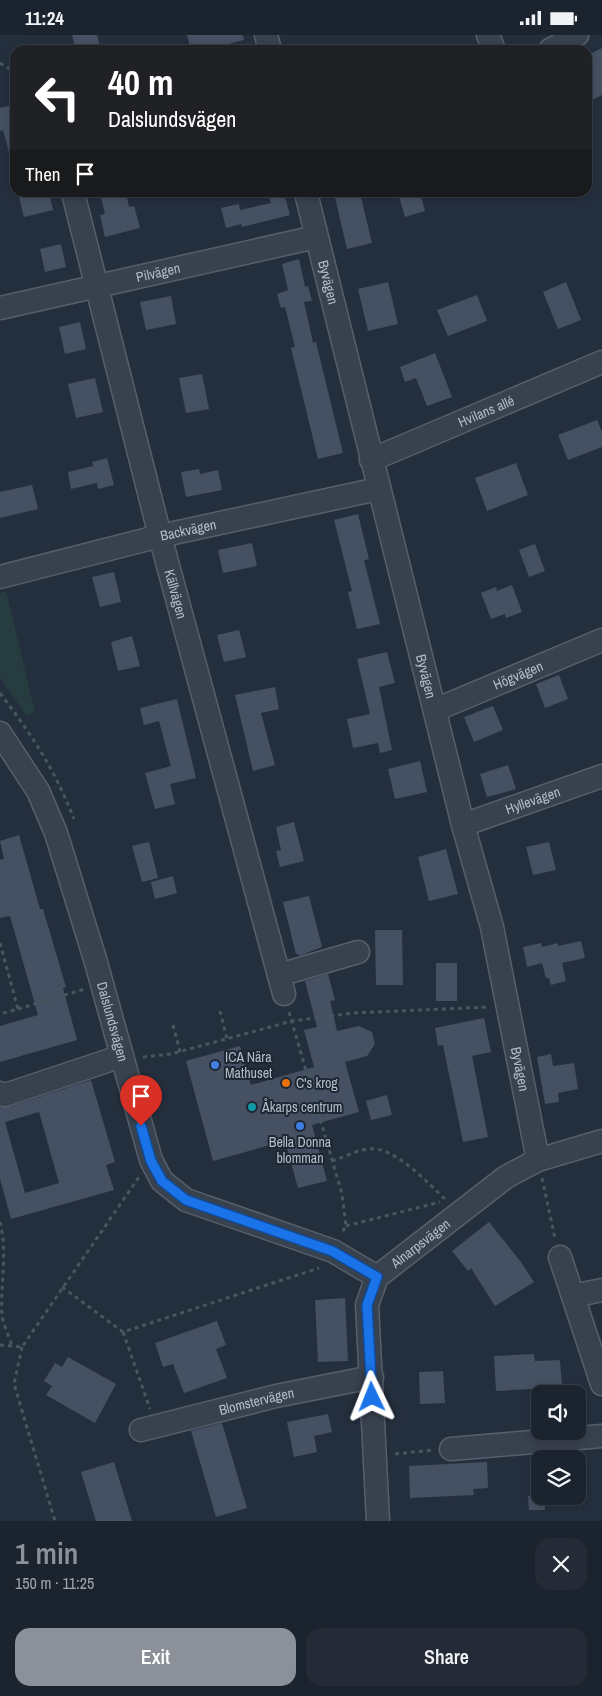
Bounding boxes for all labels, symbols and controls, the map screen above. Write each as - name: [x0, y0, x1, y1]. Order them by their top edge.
- text: 11:24: [25, 5, 64, 31]
- text: 40 m: [108, 59, 173, 106]
- icon: left: [25, 65, 90, 130]
- text: Dalslundsvägen: [108, 104, 236, 134]
- icon: arrive: [71, 160, 99, 188]
- text: Then: [25, 161, 61, 187]
- street label: Byvägen: [314, 258, 342, 306]
- street label: Pilvägen: [134, 259, 182, 286]
- street label: Hvilans allé: [455, 391, 517, 431]
- street label: Backvägen: [158, 515, 218, 545]
- street label: Källvägen: [160, 567, 191, 621]
- street label: Byvägen: [412, 652, 440, 700]
- street label: Högvägen: [490, 657, 546, 694]
- street label: Hyllevägen: [503, 782, 563, 818]
- street label: Dalslundsvägen: [93, 980, 132, 1063]
- street label: Byvägen: [507, 1045, 533, 1093]
- place label: ICA Nära Mathuset: [225, 1048, 272, 1082]
- marker: ICA Nära Mathuset: [209, 1059, 221, 1071]
- place label: C's krog: [296, 1074, 338, 1092]
- pin: [120, 1075, 162, 1126]
- marker: C's krog: [280, 1077, 292, 1089]
- icon: arrive: [127, 1082, 155, 1110]
- place label: Åkarps centrum: [261, 1098, 342, 1116]
- marker: Åkarps centrum: [246, 1101, 258, 1113]
- marker: Bella Donna blomman: [294, 1120, 306, 1132]
- place label: Bella Donna blomman: [269, 1133, 332, 1167]
- street label: Alnarpsvägen: [386, 1215, 454, 1273]
- position arrow: [345, 1370, 397, 1422]
- street label: Blomstervägen: [217, 1384, 296, 1419]
- map controls: [531, 1385, 586, 1505]
- button: sound: [531, 1385, 586, 1440]
- button: layers: [531, 1450, 586, 1505]
- text: 1 min: [15, 1533, 78, 1573]
- button: close: [535, 1538, 587, 1590]
- text: 150 m · 11:25: [15, 1572, 94, 1594]
- button: Exit: [15, 1628, 296, 1686]
- button: Share: [306, 1628, 587, 1686]

